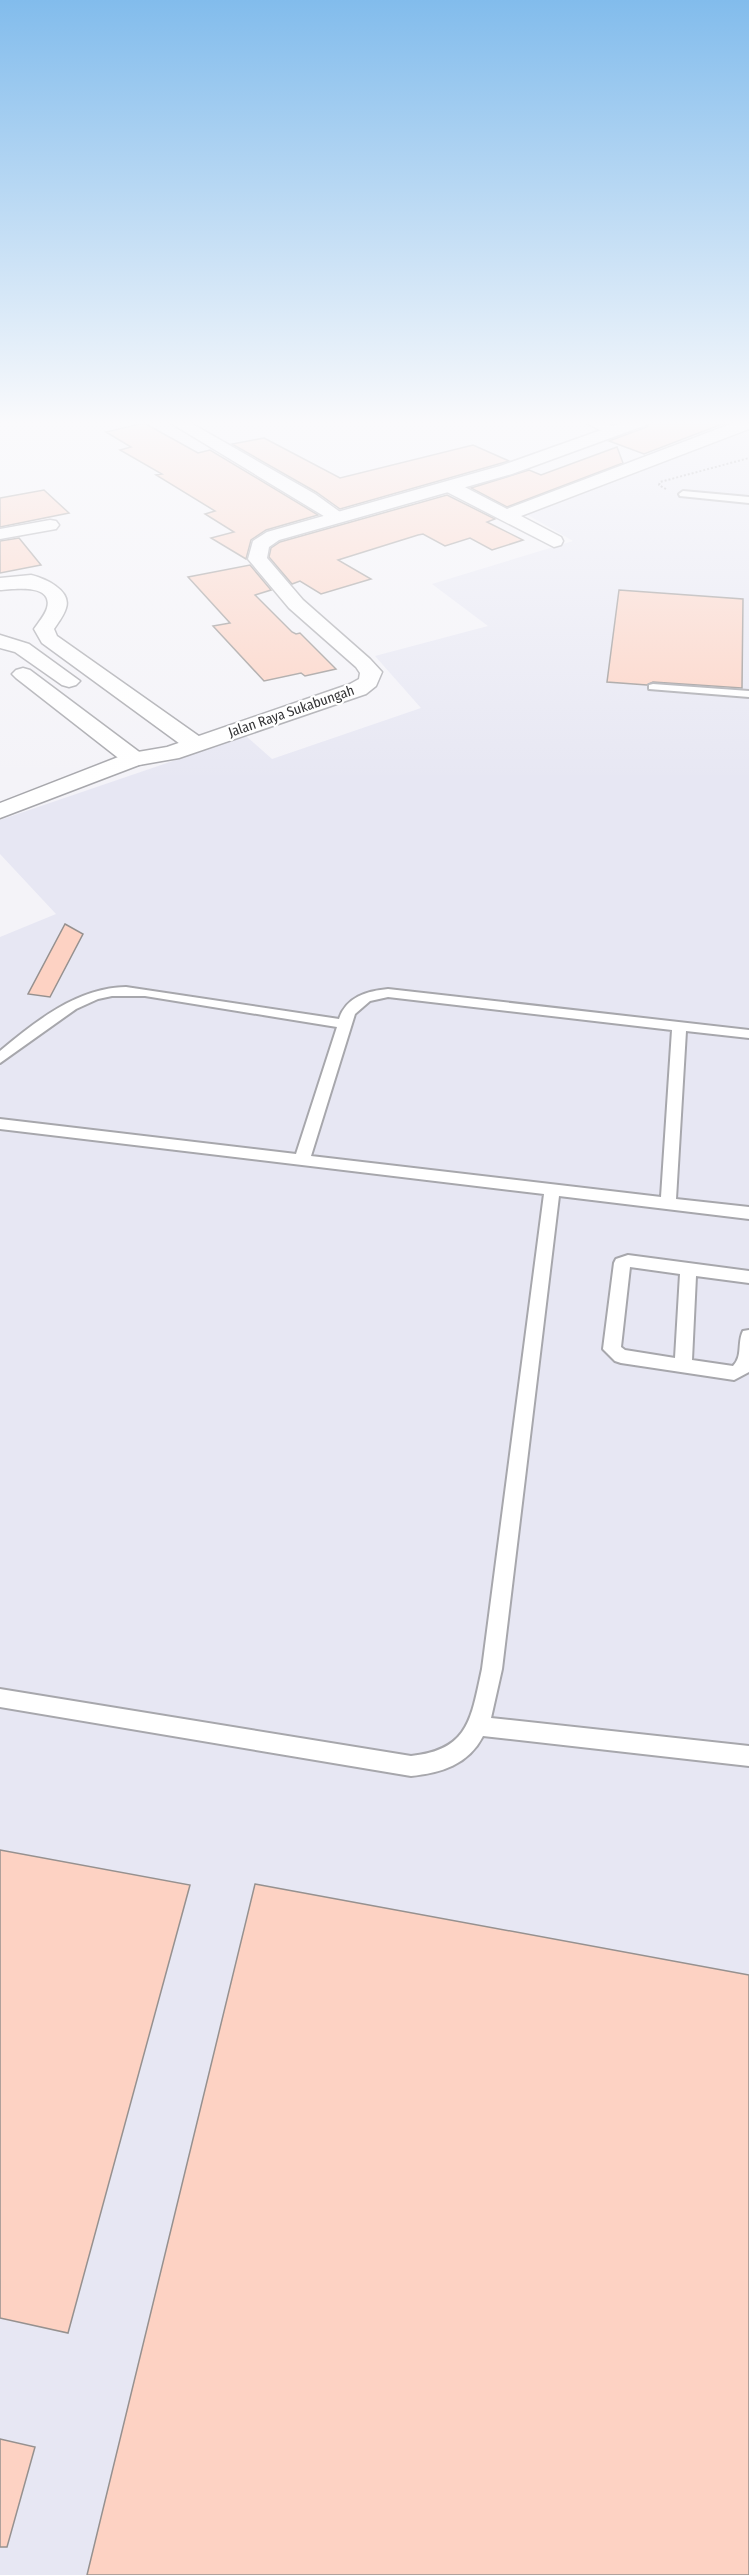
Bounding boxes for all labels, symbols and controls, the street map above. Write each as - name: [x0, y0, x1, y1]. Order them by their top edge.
- street label: Jalan Raya Sukabungah: [226, 682, 356, 741]

